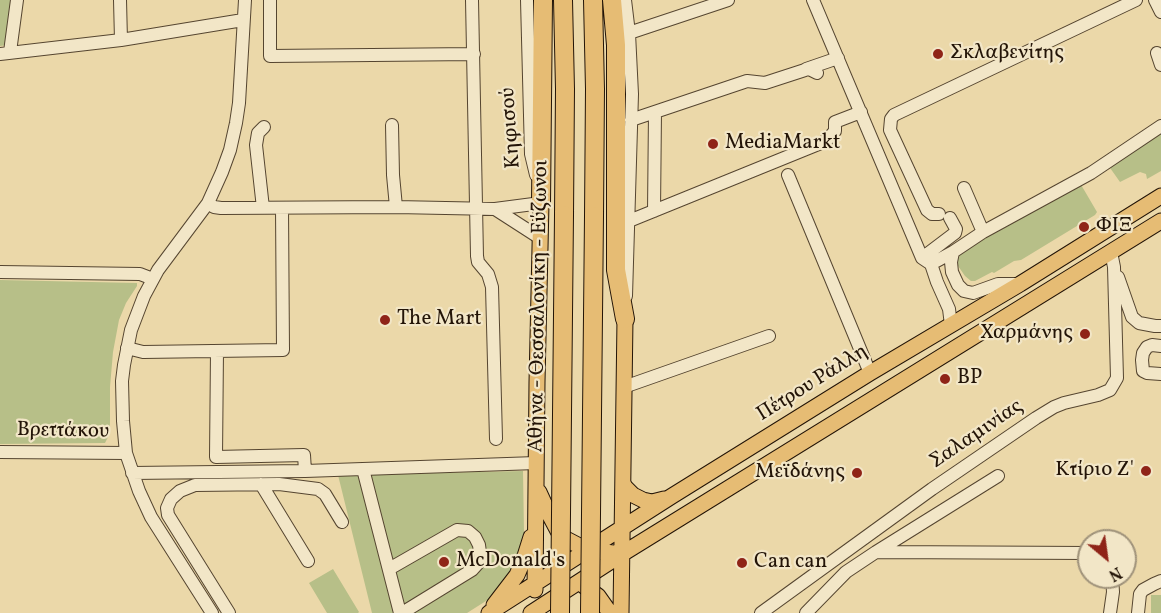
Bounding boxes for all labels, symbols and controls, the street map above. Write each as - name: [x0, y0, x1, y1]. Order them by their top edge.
- place label: Σκλαβενίτης: [950, 41, 1064, 67]
- marker: Σκλαβενίτης: [931, 47, 945, 61]
- street label: Κηφισού: [497, 86, 527, 170]
- place label: MediaMarkt: [725, 131, 840, 157]
- marker: MediaMarkt: [706, 137, 720, 151]
- street label: Αθήνα - Θεσσαλονίκη - Εύζωνοι: [525, 159, 555, 453]
- place label: ΦΙΞ: [1096, 214, 1132, 240]
- marker: ΦΙΞ: [1077, 220, 1091, 234]
- place label: The Mart: [397, 307, 482, 333]
- marker: The Mart: [378, 313, 392, 327]
- place label: Χαρμάνης: [980, 321, 1073, 347]
- marker: Χαρμάνης: [1078, 327, 1092, 341]
- street label: Πέτρου Ράλλη: [753, 340, 873, 428]
- place label: BP: [957, 366, 982, 392]
- marker: BP: [938, 372, 952, 386]
- street label: Σαλαμινίας: [926, 395, 1028, 475]
- street label: Βρεττάκου: [17, 419, 109, 445]
- place label: Κτίριο Ζ': [1055, 458, 1134, 484]
- place label: Μεϊδάνης: [755, 460, 845, 486]
- marker: Κτίριο Ζ': [1139, 464, 1153, 478]
- marker: Μεϊδάνης: [850, 466, 864, 480]
- north arrow: [1077, 529, 1137, 589]
- place label: McDonald's: [456, 549, 565, 575]
- place label: Can can: [754, 550, 827, 576]
- marker: McDonald's: [437, 555, 451, 569]
- marker: Can can: [735, 556, 749, 570]
- text: N: [1104, 561, 1125, 585]

